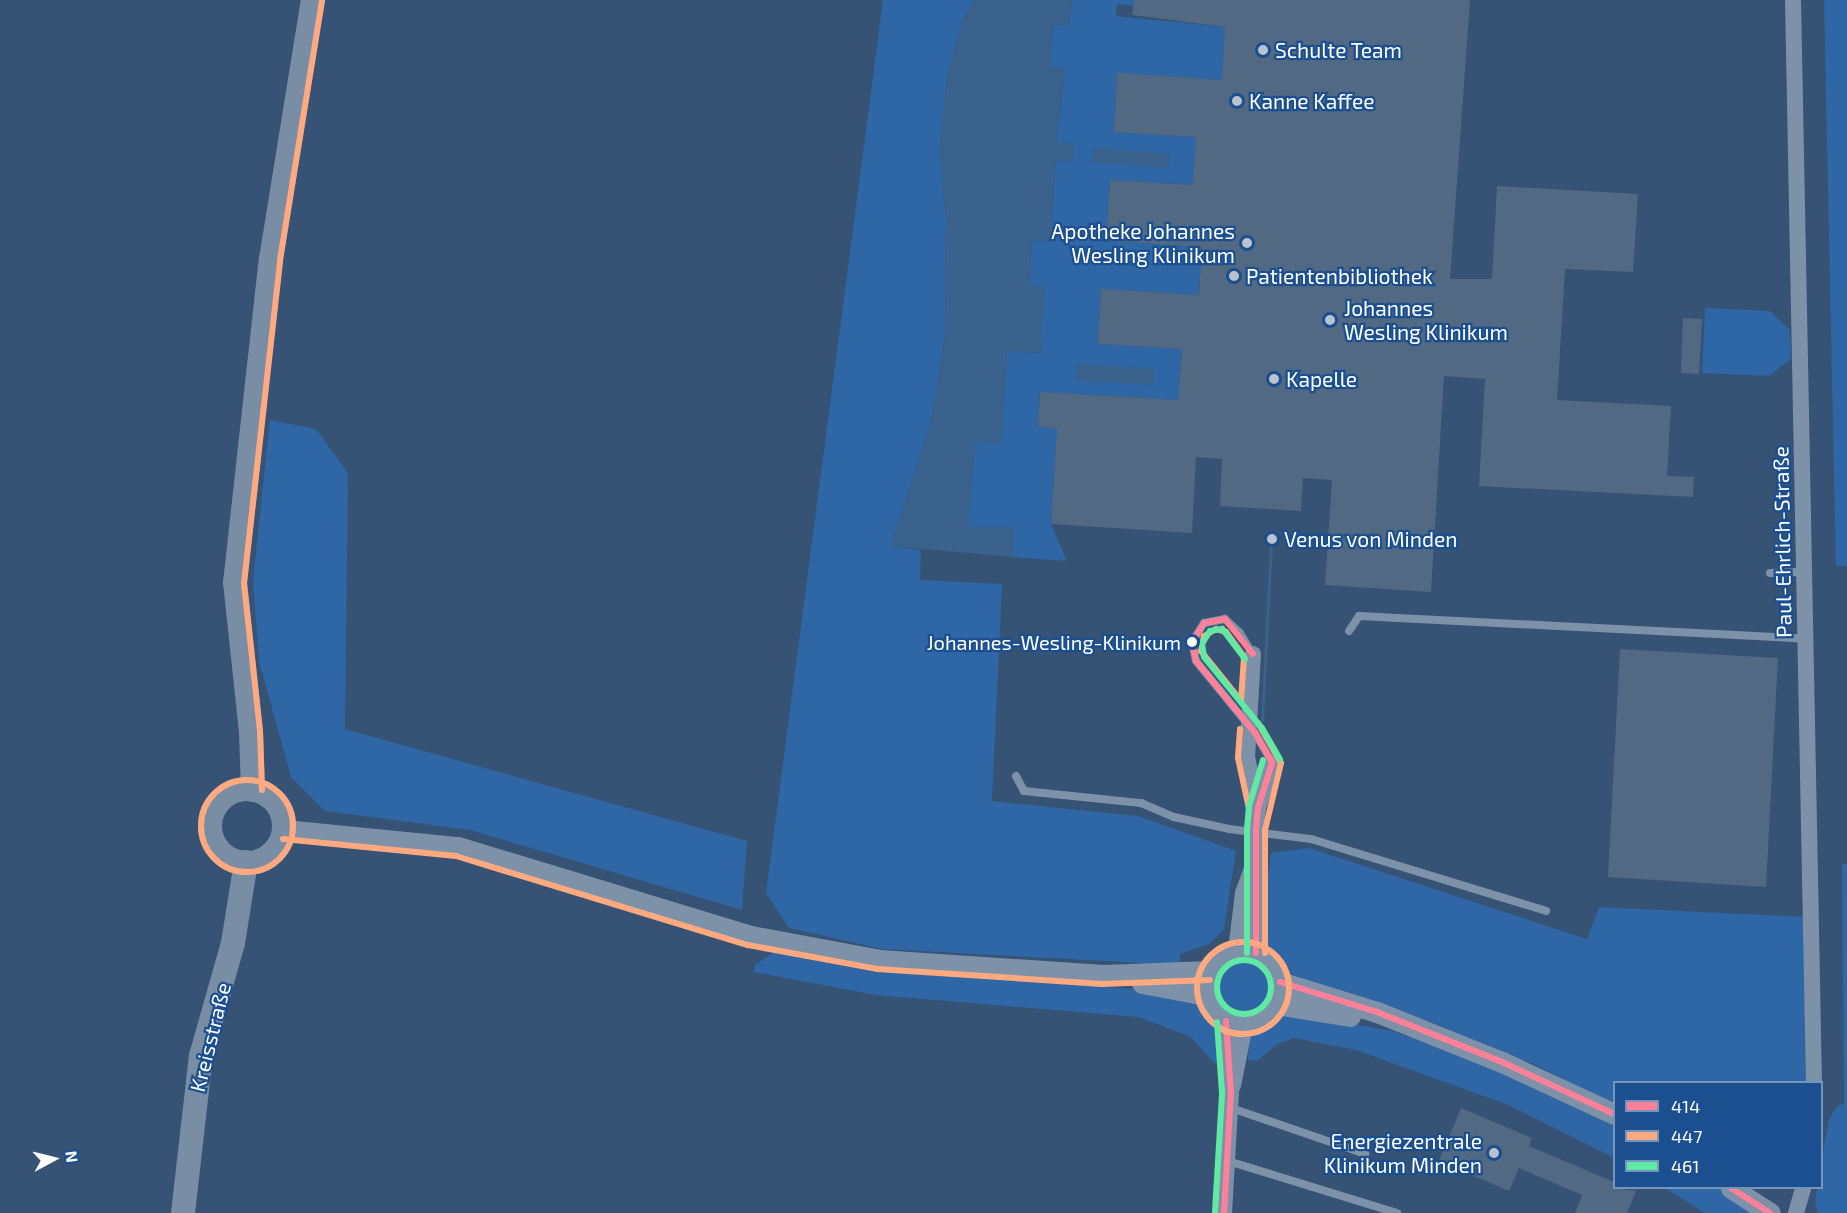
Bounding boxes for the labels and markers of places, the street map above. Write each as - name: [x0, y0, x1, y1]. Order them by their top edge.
- place label: Schulte Team: [1275, 37, 1402, 63]
- marker: Schulte Team: [1256, 43, 1270, 57]
- place label: Kanne Kaffee: [1249, 88, 1375, 114]
- marker: Kanne Kaffee: [1230, 94, 1244, 108]
- place label: Apotheke Johannes Wesling Klinikum: [1051, 218, 1235, 268]
- marker: Apotheke Johannes Wesling Klinikum: [1240, 236, 1254, 250]
- place label: Patientenbibliothek: [1246, 263, 1433, 289]
- marker: Patientenbibliothek: [1227, 269, 1241, 283]
- place label: Johannes Wesling Klinikum: [1344, 295, 1508, 345]
- marker: Johannes Wesling Klinikum: [1321, 311, 1339, 329]
- place label: Kapelle: [1286, 366, 1357, 392]
- marker: Kapelle: [1267, 372, 1281, 386]
- place label: Venus von Minden: [1284, 526, 1458, 552]
- marker: Venus von Minden: [1265, 532, 1279, 546]
- place label: Johannes-Wesling-Klinikum: [927, 630, 1181, 654]
- marker: Johannes-Wesling-Klinikum: [1186, 636, 1198, 648]
- place label: Energiezentrale Klinikum Minden: [1324, 1128, 1482, 1178]
- marker: Energiezentrale Klinikum Minden: [1487, 1146, 1501, 1160]

